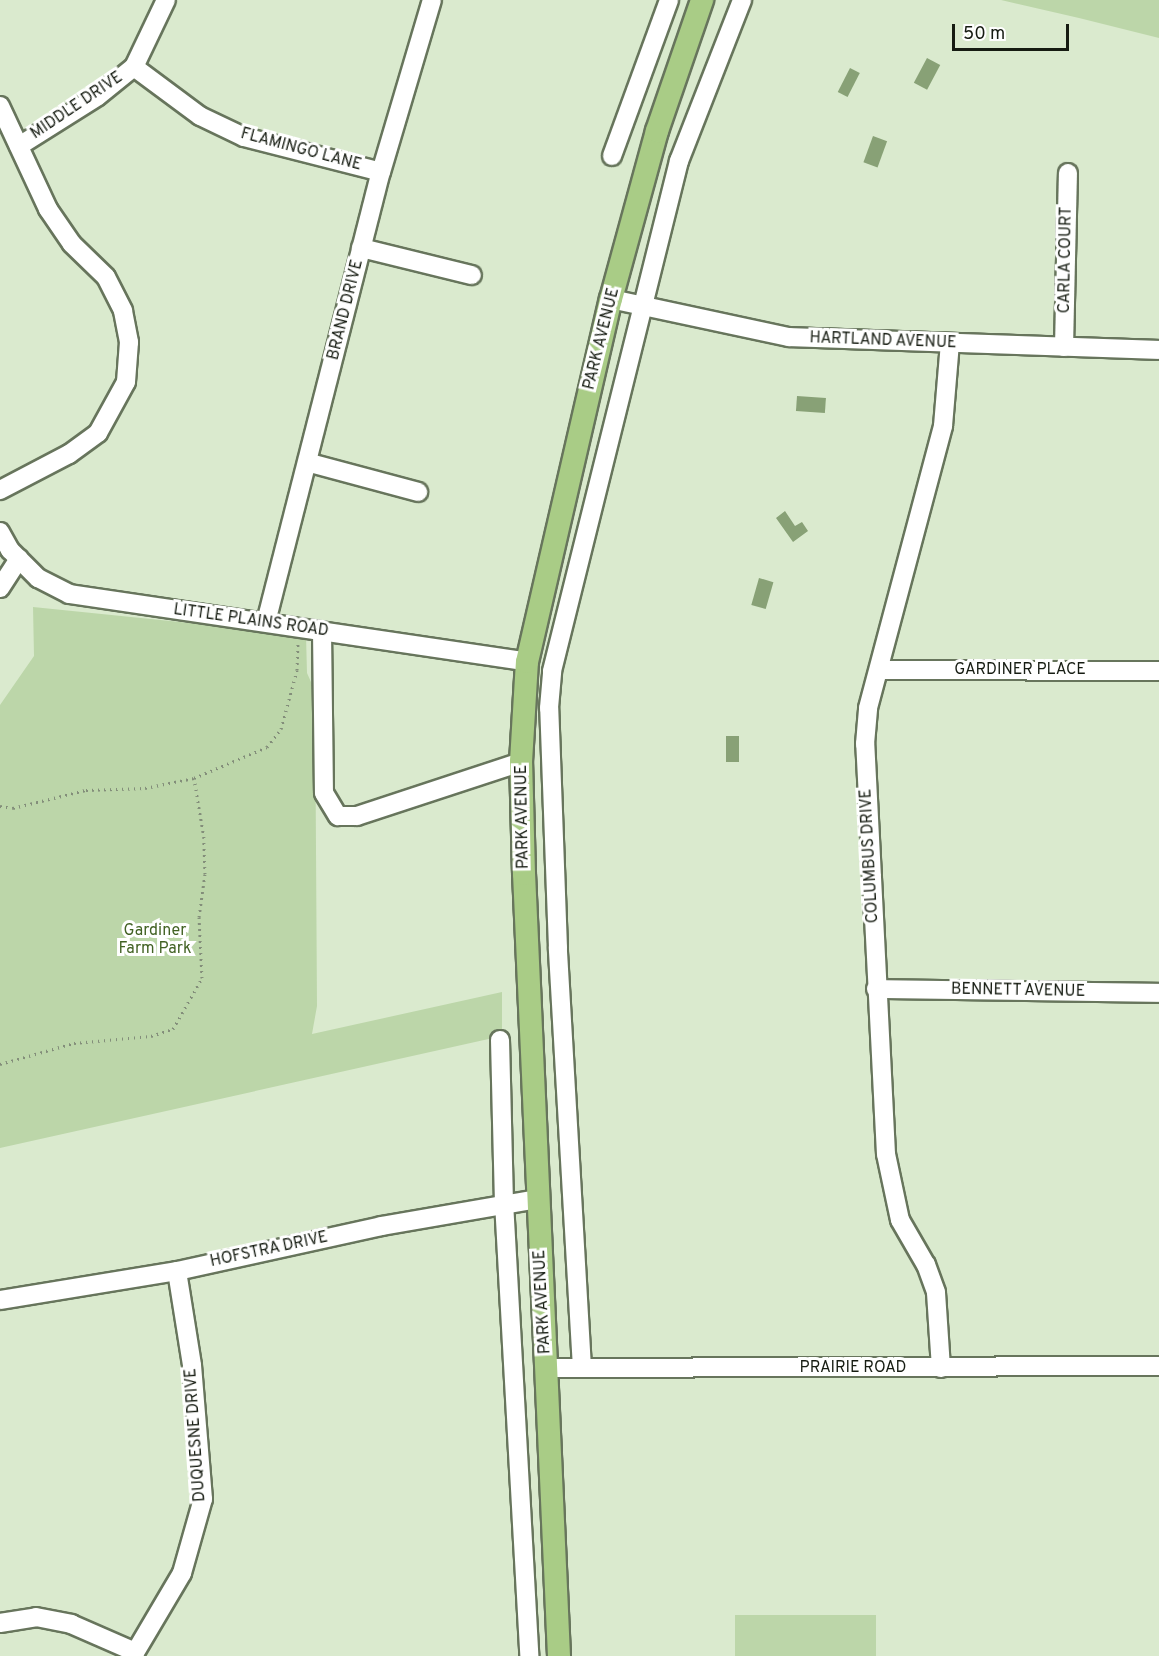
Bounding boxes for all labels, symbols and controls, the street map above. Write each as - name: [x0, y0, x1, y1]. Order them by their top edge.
- scale bar: [955, 12, 1072, 50]
- text: 50 m: [963, 23, 1005, 46]
- street label: MIDDLE DRIVE: [27, 68, 127, 144]
- street label: FLAMINGO LANE: [238, 125, 364, 175]
- street label: CARLA COURT: [1055, 206, 1077, 314]
- street label: BRAND DRIVE: [324, 258, 368, 362]
- street label: PARK AVENUE: [580, 286, 624, 392]
- street label: HARTLAND AVENUE: [809, 329, 957, 353]
- street label: LITTLE PLAINS ROAD: [172, 601, 330, 641]
- street label: GARDINER PLACE: [954, 660, 1086, 680]
- street label: PARK AVENUE: [512, 764, 534, 870]
- street label: COLUMBUS DRIVE: [857, 788, 883, 924]
- park label: Gardiner Farm Park: [119, 921, 191, 959]
- street label: BENNETT AVENUE: [950, 980, 1086, 1002]
- street label: HOFSTRA DRIVE: [208, 1228, 330, 1272]
- street label: PARK AVENUE: [531, 1249, 555, 1355]
- street label: PRAIRIE ROAD: [800, 1358, 906, 1378]
- street label: DUQUESNE DRIVE: [182, 1368, 210, 1502]

